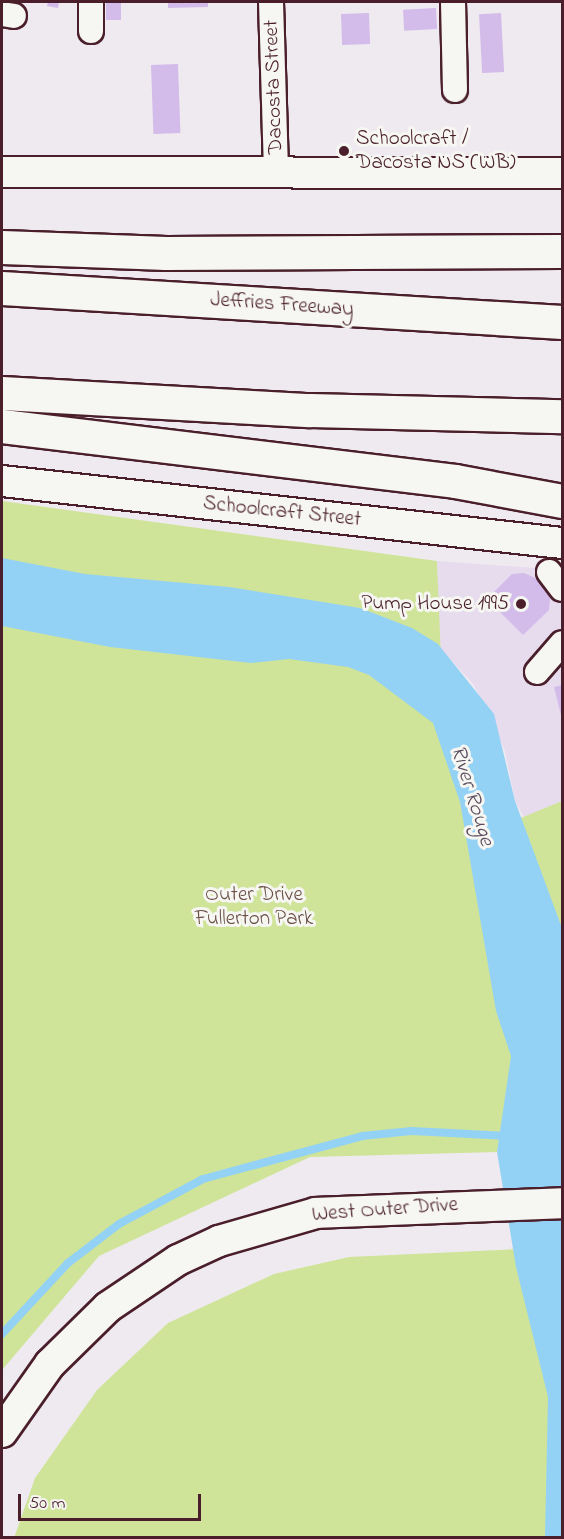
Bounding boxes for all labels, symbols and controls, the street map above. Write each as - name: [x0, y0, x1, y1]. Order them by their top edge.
- street label: Dacosta Street: [259, 19, 289, 155]
- place label: Schoolcraft / Dacosta NS (WB): [356, 126, 516, 176]
- marker: Schoolcraft / Dacosta NS (WB): [337, 144, 351, 158]
- street label: Jeffries Freeway: [209, 287, 355, 323]
- street label: Schoolcraft Street: [202, 491, 362, 533]
- place label: Pump House 1995: [361, 591, 509, 617]
- marker: Pump House 1995: [514, 597, 528, 611]
- water label: River Rouge: [443, 743, 499, 849]
- park label: Outer Drive Fullerton Park: [195, 882, 313, 932]
- street label: West Outer Drive: [311, 1192, 459, 1228]
- scale bar: [21, 1482, 204, 1520]
- text: 50 m: [29, 1491, 66, 1517]

